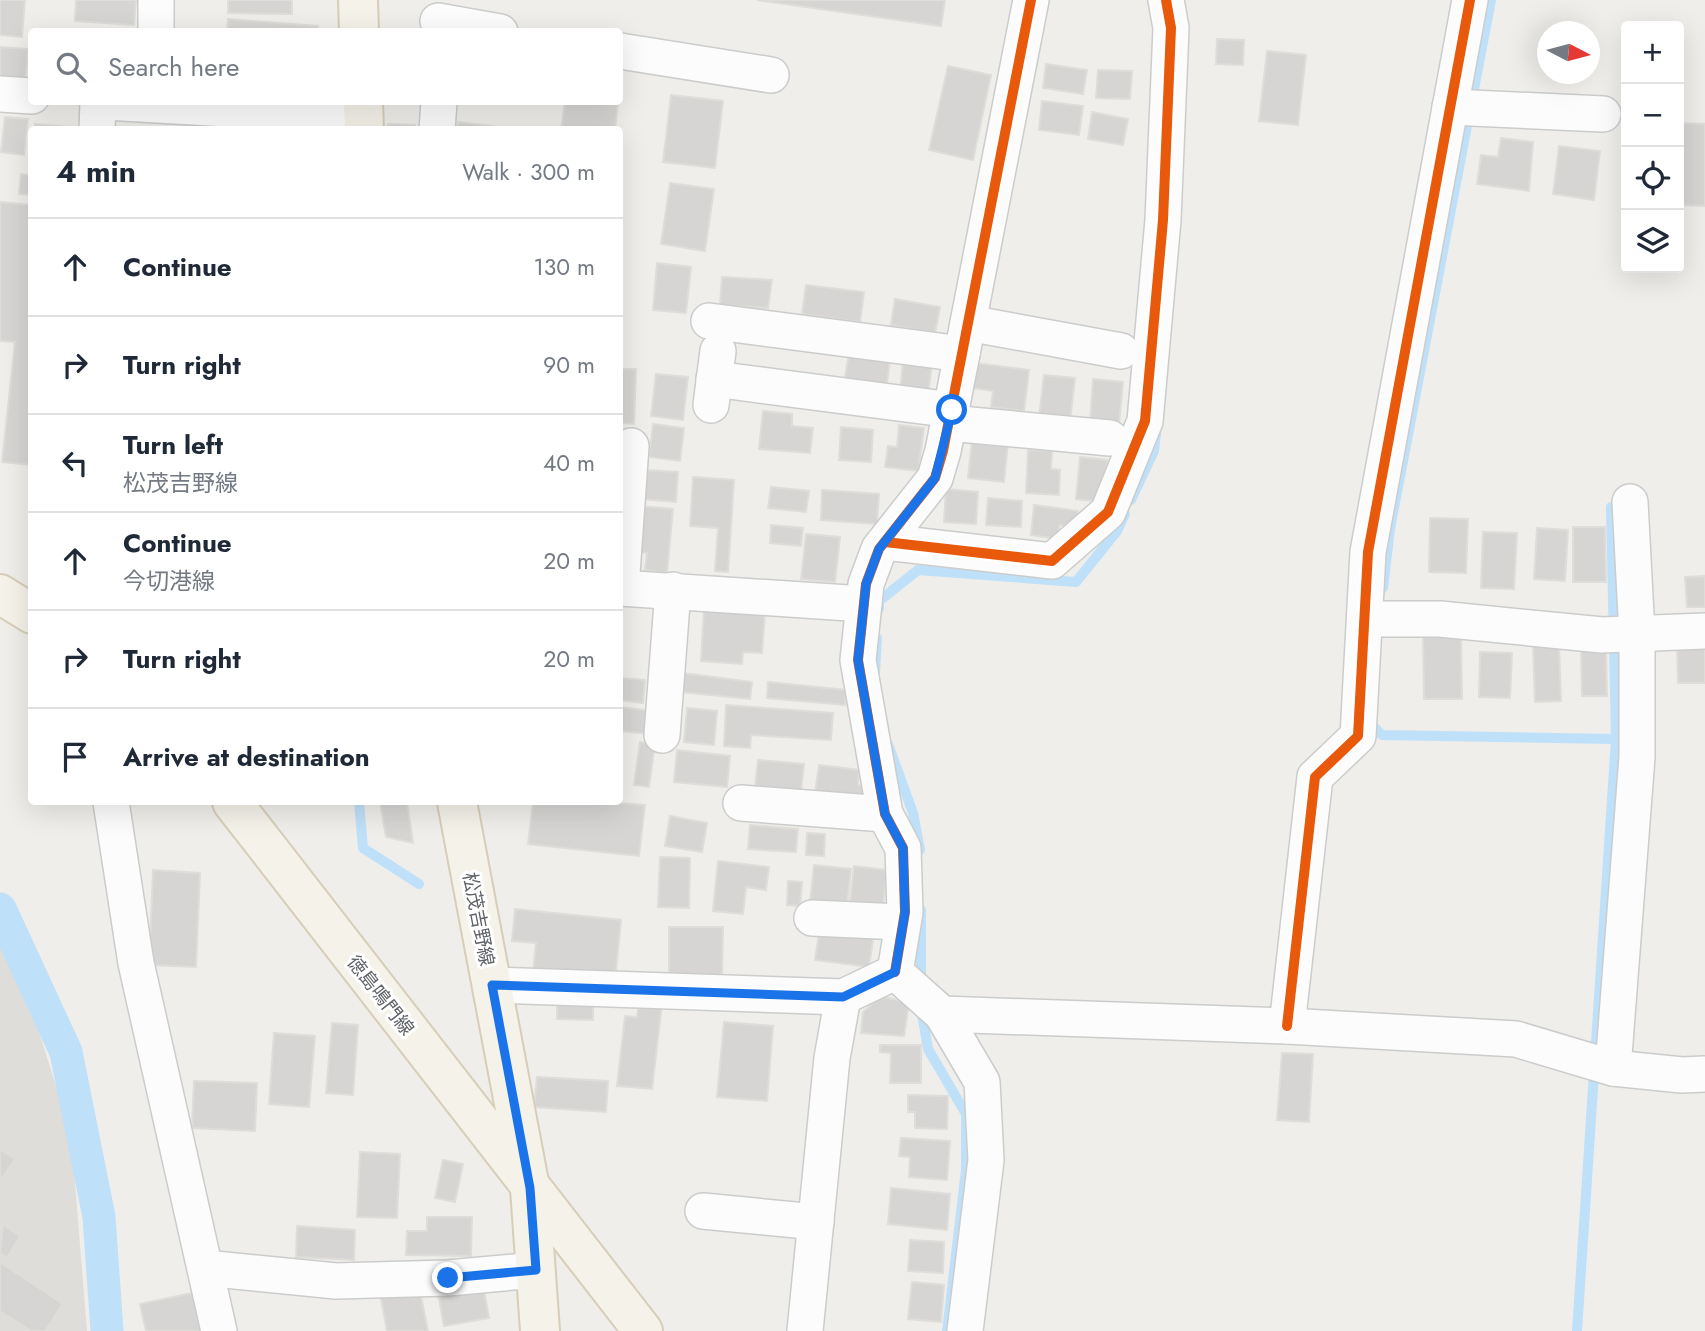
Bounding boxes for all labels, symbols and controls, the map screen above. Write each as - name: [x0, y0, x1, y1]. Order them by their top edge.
- north arrow: [1537, 21, 1600, 84]
- map controls: [1621, 21, 1684, 273]
- button: +: [1621, 21, 1684, 84]
- search box: [28, 28, 623, 105]
- icon: search: [52, 48, 90, 86]
- text: Search here: [108, 48, 240, 86]
- button: −: [1621, 84, 1684, 147]
- button: locate: [1621, 147, 1684, 210]
- text: 4 min: [56, 150, 136, 193]
- text: Walk · 300 m: [462, 155, 595, 189]
- button: layers: [1621, 210, 1684, 273]
- icon: ahead: [56, 248, 94, 286]
- text: Continue: [123, 248, 232, 286]
- text: 130 m: [533, 250, 595, 284]
- icon: right: [56, 346, 94, 384]
- text: Turn right: [123, 346, 241, 384]
- text: 90 m: [543, 348, 595, 382]
- route start: [936, 394, 967, 425]
- text: Turn left: [123, 426, 223, 464]
- icon: left: [56, 444, 94, 482]
- text: 40 m: [543, 446, 595, 480]
- text: 松茂吉野線: [123, 466, 238, 500]
- text: Continue: [123, 524, 232, 562]
- icon: ahead: [56, 542, 94, 580]
- text: 20 m: [543, 544, 595, 578]
- text: 今切港線: [123, 564, 215, 598]
- icon: right: [56, 640, 94, 678]
- text: Turn right: [123, 640, 241, 678]
- text: 20 m: [543, 642, 595, 676]
- icon: arrive: [56, 738, 94, 776]
- text: Arrive at destination: [123, 738, 370, 776]
- street label: 松茂吉野線: [456, 870, 501, 968]
- street label: 徳島鳴門線: [341, 950, 420, 1041]
- route end: [432, 1262, 463, 1293]

